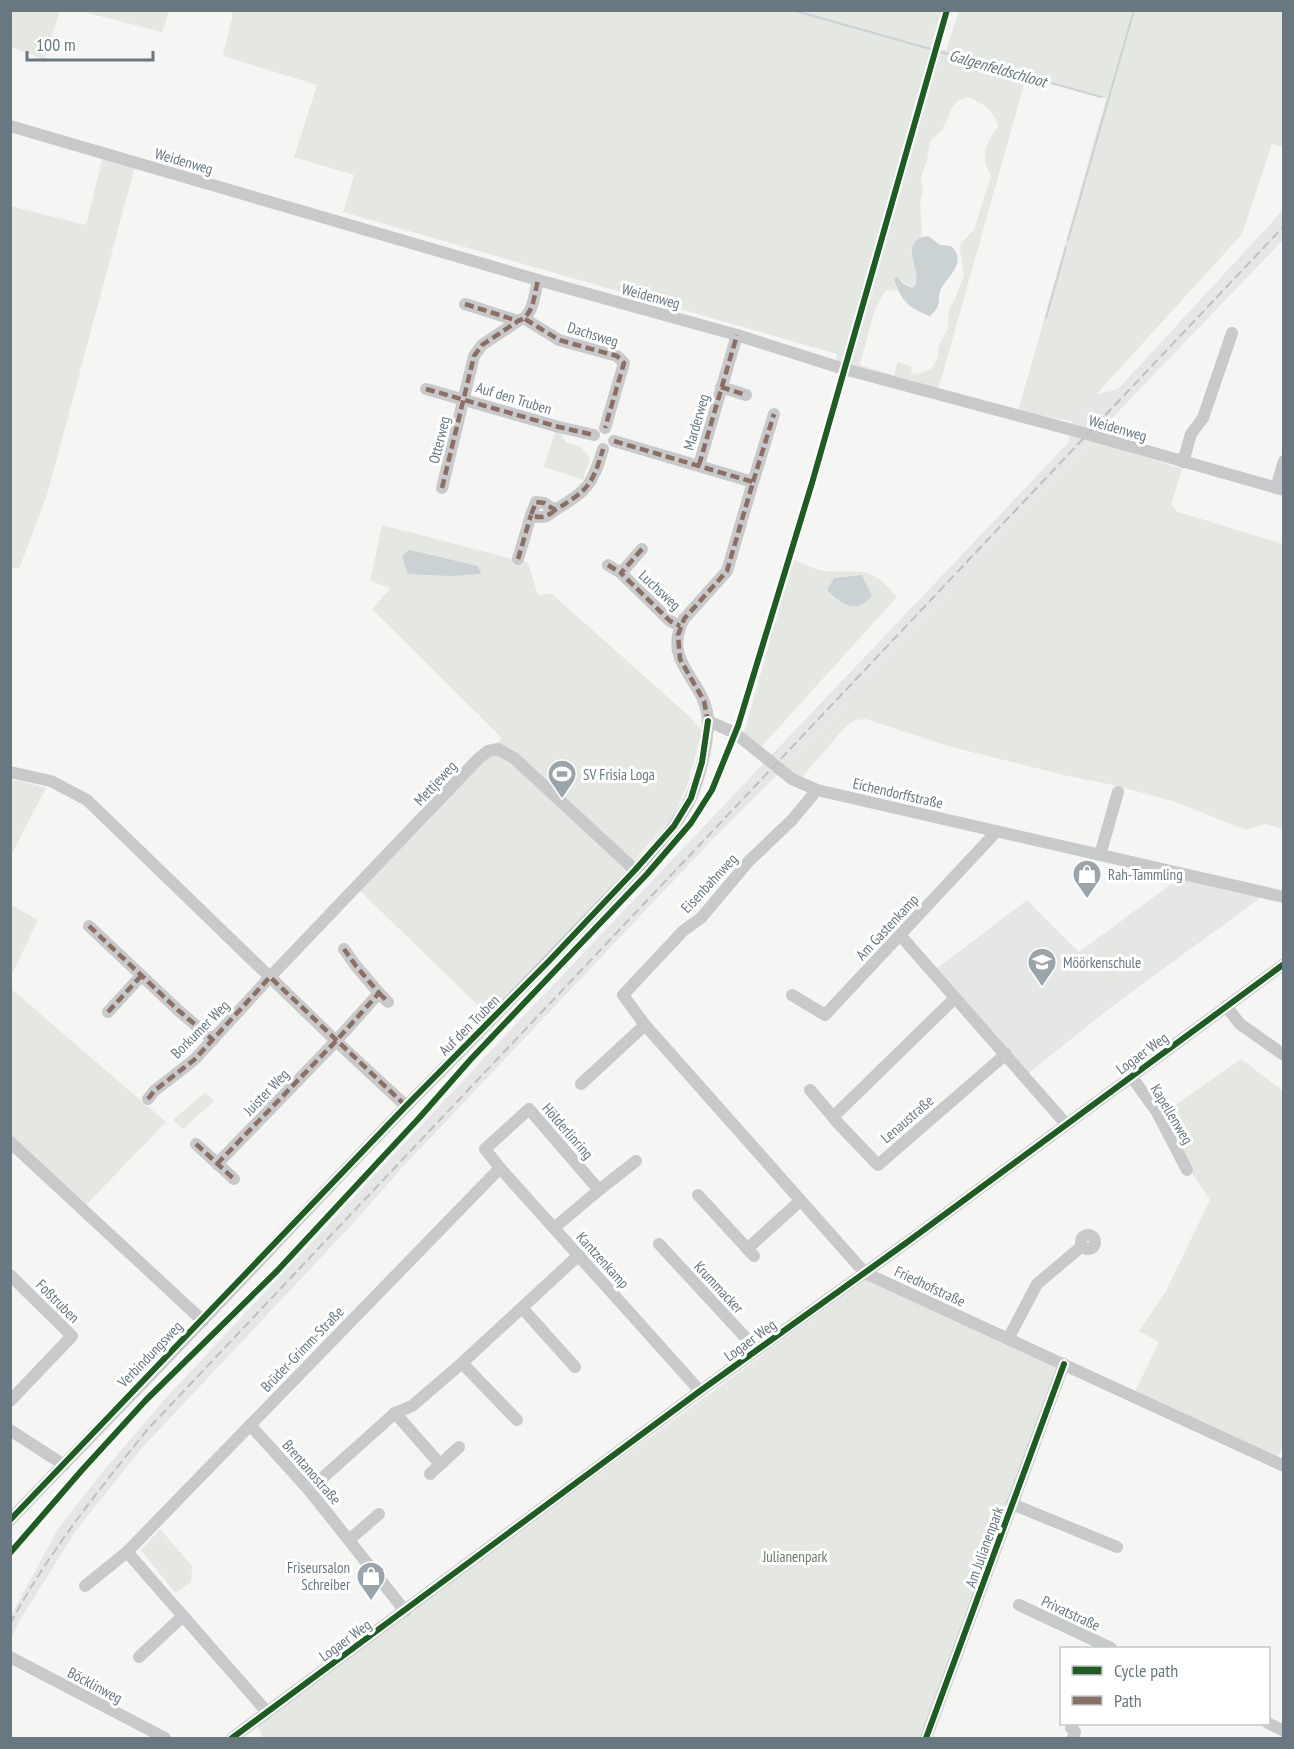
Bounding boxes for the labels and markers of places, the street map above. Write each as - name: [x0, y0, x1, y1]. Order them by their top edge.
- sports icon: SV Frisia Loga: [546, 758, 578, 800]
- place label: SV Frisia Loga: [583, 765, 655, 784]
- shop icon: Rah-Tammling: [1071, 858, 1103, 900]
- place label: Rah-Tammling: [1108, 865, 1183, 884]
- school or university icon: Möörkenschule: [1026, 946, 1058, 988]
- place label: Möörkenschule: [1063, 953, 1141, 972]
- place label: Friseursalon Schreiber: [287, 1558, 351, 1594]
- shop icon: Friseursalon Schreiber: [355, 1560, 387, 1602]

